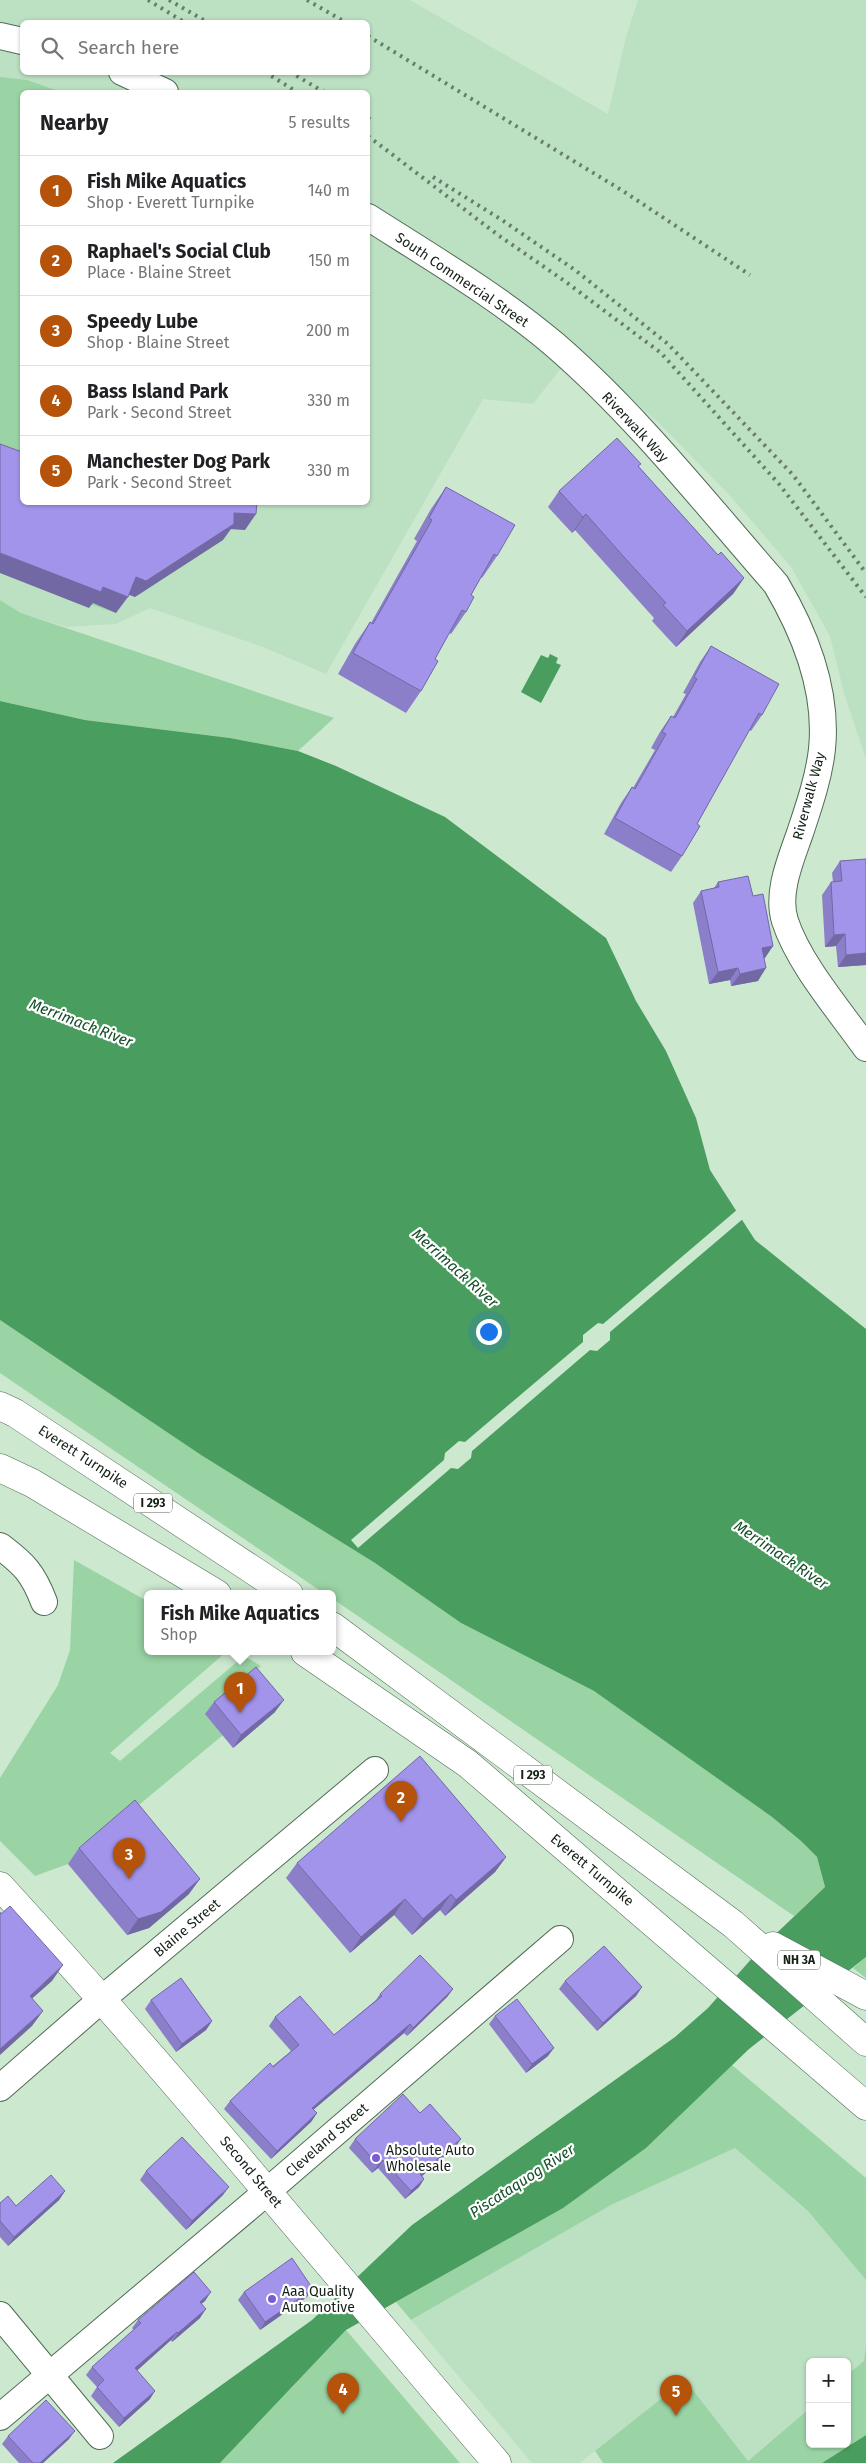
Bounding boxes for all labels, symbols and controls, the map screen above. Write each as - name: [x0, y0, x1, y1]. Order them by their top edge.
- search box: [20, 20, 370, 75]
- icon: search: [38, 34, 66, 62]
- text: Search here: [78, 36, 179, 59]
- text: Nearby: [40, 110, 108, 136]
- text: 5 results: [289, 113, 350, 132]
- text: Fish Mike Aquatics: [87, 170, 246, 193]
- text: 1: [52, 181, 60, 200]
- text: 140 m: [308, 181, 350, 200]
- text: Shop · Everett Turnpike: [87, 193, 255, 212]
- street label: South Commercial Street: [392, 229, 533, 332]
- text: Raphael's Social Club: [87, 240, 271, 263]
- text: 2: [52, 251, 60, 270]
- text: 150 m: [308, 251, 350, 270]
- text: Place · Blaine Street: [87, 263, 231, 282]
- text: Speedy Lube: [87, 310, 198, 333]
- text: 3: [52, 321, 60, 340]
- text: 200 m: [306, 321, 350, 340]
- text: Shop · Blaine Street: [87, 333, 230, 352]
- text: Bass Island Park: [87, 380, 228, 403]
- street label: Riverwalk Way: [598, 388, 672, 466]
- text: 4: [51, 391, 61, 410]
- text: 330 m: [307, 391, 350, 410]
- text: Park · Second Street: [87, 403, 232, 422]
- text: Manchester Dog Park: [87, 450, 270, 473]
- text: 5: [52, 461, 60, 480]
- text: 330 m: [307, 461, 350, 480]
- text: Park · Second Street: [87, 473, 232, 492]
- street label: Riverwalk Way: [789, 750, 829, 842]
- water label: Merrimack River: [27, 995, 136, 1051]
- water label: Merrimack River: [408, 1225, 503, 1312]
- your location: [476, 1319, 502, 1345]
- street label: Everett Turnpike: [35, 1422, 131, 1492]
- road number: I 293: [134, 1494, 172, 1512]
- water label: Merrimack River: [731, 1517, 832, 1594]
- popup: [144, 1590, 336, 1655]
- text: Fish Mike Aquatics: [160, 1602, 320, 1625]
- text: Shop: [160, 1625, 197, 1644]
- pin: 1: [224, 1672, 256, 1713]
- road number: I 293: [514, 1766, 552, 1784]
- pin: 2: [385, 1781, 417, 1822]
- street label: Everett Turnpike: [547, 1830, 637, 1910]
- pin: 3: [113, 1838, 145, 1879]
- street label: Blaine Street: [150, 1895, 224, 1961]
- road number: NH 3A: [778, 1950, 820, 1970]
- street label: Cleveland Street: [282, 2099, 372, 2180]
- street label: Second Street: [216, 2133, 286, 2212]
- water label: Piscataquog River: [466, 2140, 579, 2222]
- place label: Absolute Auto Wholesale: [386, 2142, 475, 2175]
- marker: Absolute Auto Wholesale: [370, 2152, 382, 2164]
- place label: Aaa Quality Automotive: [282, 2283, 355, 2316]
- marker: Aaa Quality Automotive: [266, 2293, 278, 2305]
- map controls: [806, 2358, 851, 2448]
- button: +: [806, 2358, 851, 2403]
- pin: 4: [327, 2373, 359, 2414]
- pin: 5: [660, 2375, 692, 2416]
- button: −: [806, 2403, 851, 2448]

